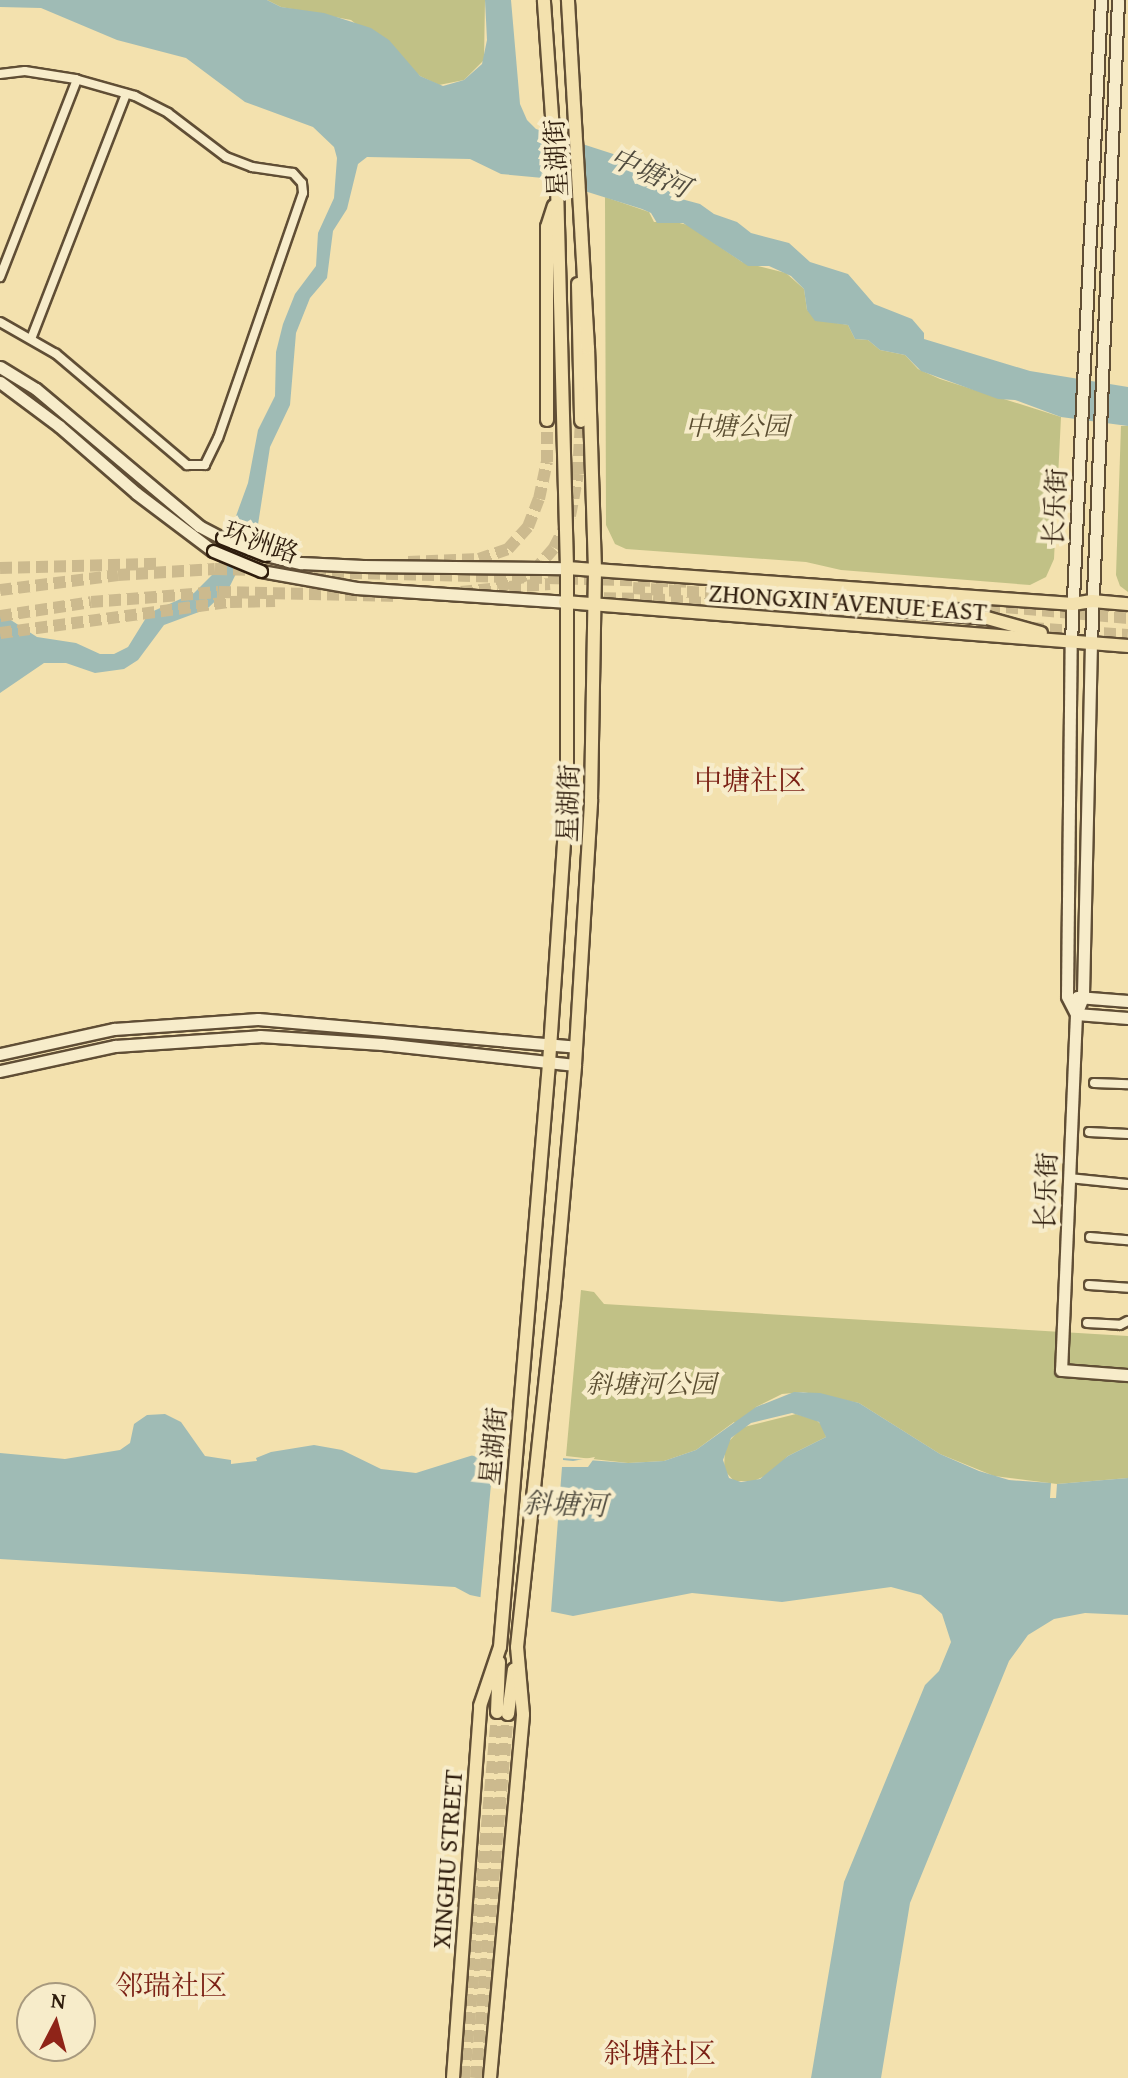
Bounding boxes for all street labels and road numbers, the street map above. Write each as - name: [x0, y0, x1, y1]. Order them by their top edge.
- street label: 星湖街: [538, 118, 574, 198]
- street label: 长乐街: [1037, 467, 1073, 547]
- street label: 环洲路: [219, 515, 303, 569]
- street label: ZHONGXIN AVENUE EAST: [708, 577, 988, 627]
- street label: 星湖街: [551, 763, 585, 843]
- street label: 长乐街: [1029, 1151, 1063, 1231]
- street label: 星湖街: [473, 1406, 513, 1486]
- street label: XINGHU STREET: [425, 1768, 469, 1950]

